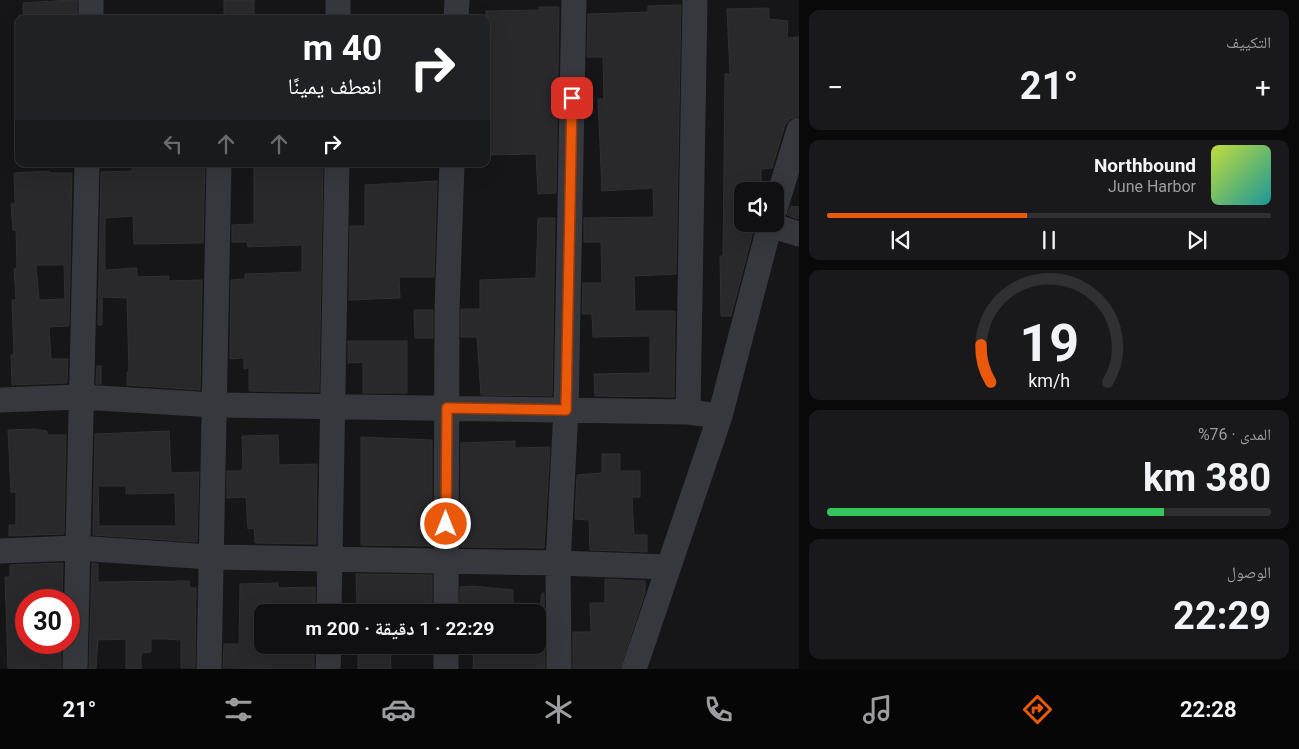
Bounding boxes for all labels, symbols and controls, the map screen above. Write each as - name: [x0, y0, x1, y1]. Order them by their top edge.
- text: 40 m: [303, 28, 382, 69]
- text: التكييف: [1226, 33, 1271, 52]
- icon: right: [400, 35, 465, 100]
- text: 21°: [1020, 64, 1078, 108]
- text: −: [827, 71, 843, 104]
- text: +: [1255, 71, 1271, 104]
- text: انعطف يمينًا: [288, 74, 382, 99]
- pin: [551, 77, 593, 119]
- icon: arrive: [558, 84, 586, 112]
- icon: left: [159, 130, 187, 158]
- icon: ahead: [212, 130, 240, 158]
- icon: ahead: [265, 130, 293, 158]
- icon: right: [318, 130, 346, 158]
- text: Northbound: [1094, 154, 1196, 177]
- text: June Harbor: [1108, 177, 1196, 196]
- map controls: [734, 182, 784, 232]
- button: sound: [734, 182, 784, 232]
- icon: previous: [887, 226, 915, 254]
- icon: pause: [1035, 226, 1063, 254]
- icon: next: [1183, 226, 1211, 254]
- text: 19: [1019, 313, 1079, 374]
- text: km/h: [1028, 370, 1070, 391]
- text: المدى · 76%: [1198, 425, 1271, 444]
- text: 380 km: [1143, 456, 1271, 500]
- position arrow: [419, 497, 471, 549]
- text: الوصول: [1227, 563, 1271, 582]
- speed limit sign: 30: [15, 589, 80, 654]
- text: 22:29: [1173, 594, 1271, 638]
- text: 22:29 · 1 دقيقة · 200 m: [306, 617, 494, 640]
- icon: filters: [221, 692, 256, 727]
- icon: car: [381, 692, 416, 727]
- icon: climate: [541, 692, 576, 727]
- icon: phone: [701, 692, 736, 727]
- icon: music: [860, 692, 895, 727]
- icon: directions: [1020, 692, 1055, 727]
- text: 21°: [63, 697, 96, 722]
- text: 22:28: [1180, 697, 1237, 722]

